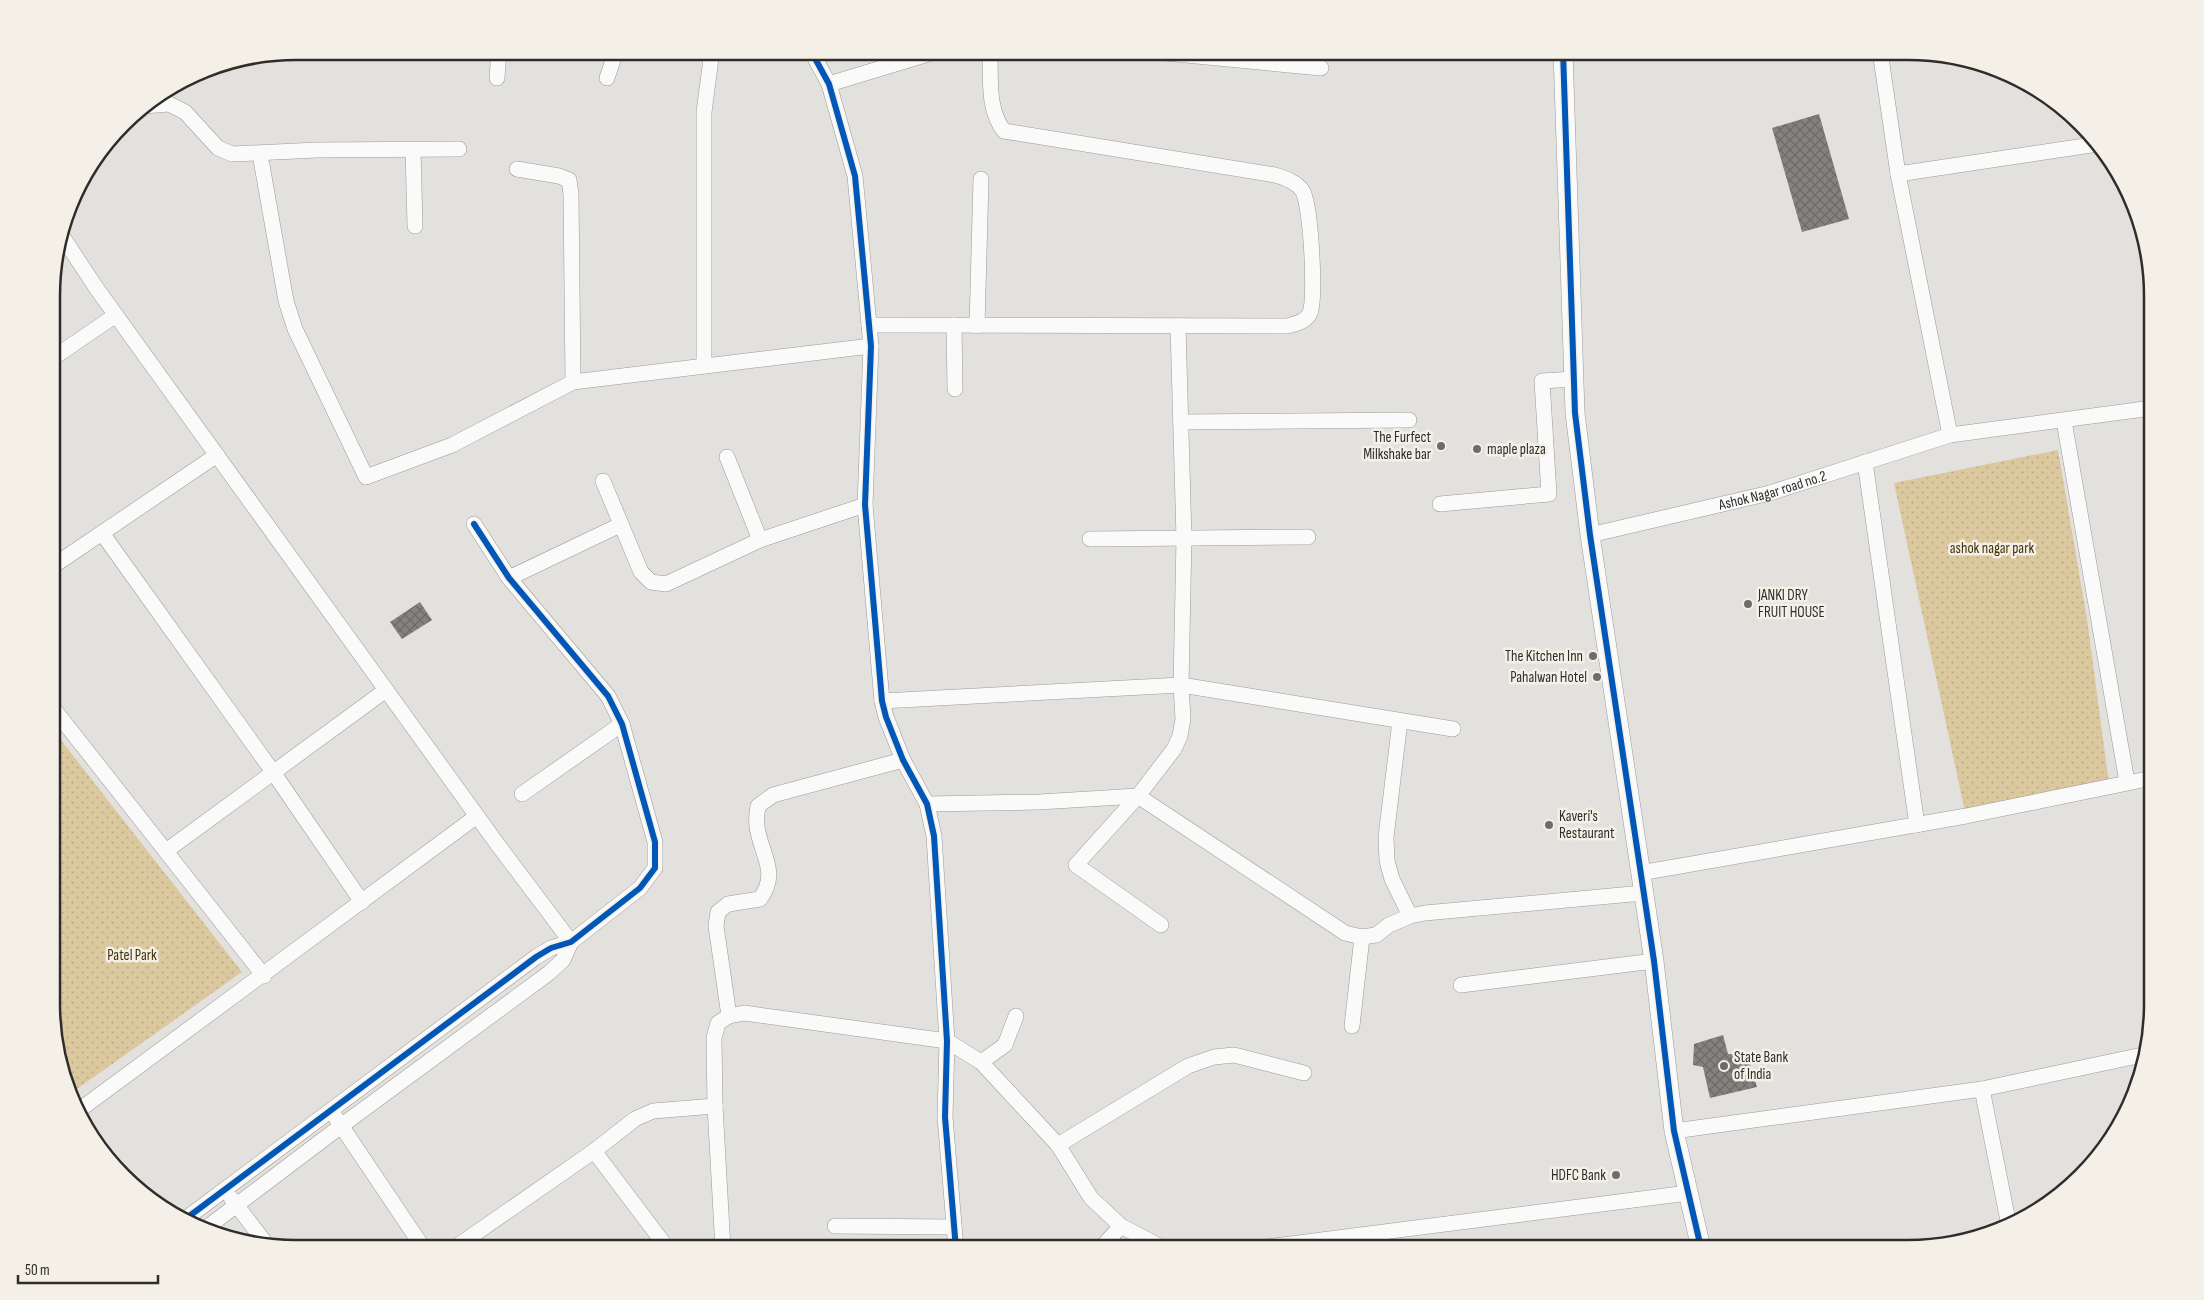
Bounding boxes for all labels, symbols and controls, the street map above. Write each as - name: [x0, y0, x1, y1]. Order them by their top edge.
- place label: The Furfect Milkshake bar: [1363, 428, 1432, 464]
- marker: The Furfect Milkshake bar: [1435, 440, 1447, 452]
- place label: maple plaza: [1487, 440, 1546, 459]
- marker: maple plaza: [1471, 443, 1483, 455]
- street label: Ashok Nagar road no.2: [1716, 466, 1829, 514]
- park label: ashok nagar park: [1950, 539, 2034, 558]
- place label: JANKI DRY FRUIT HOUSE: [1757, 586, 1825, 622]
- marker: JANKI DRY FRUIT HOUSE: [1742, 598, 1754, 610]
- place label: The Kitchen Inn: [1505, 647, 1583, 666]
- marker: The Kitchen Inn: [1587, 650, 1599, 662]
- place label: Pahalwan Hotel: [1510, 668, 1587, 687]
- marker: Pahalwan Hotel: [1591, 671, 1603, 683]
- place label: Kaveri's Restaurant: [1559, 807, 1615, 843]
- marker: Kaveri's Restaurant: [1543, 819, 1555, 831]
- park label: Patel Park: [107, 946, 157, 965]
- place label: State Bank of India: [1734, 1048, 1788, 1084]
- marker: State Bank of India: [1718, 1060, 1730, 1072]
- place label: HDFC Bank: [1551, 1166, 1606, 1185]
- marker: HDFC Bank: [1610, 1169, 1622, 1181]
- scale bar: [18, 1252, 158, 1284]
- text: 50 m: [25, 1261, 50, 1280]

